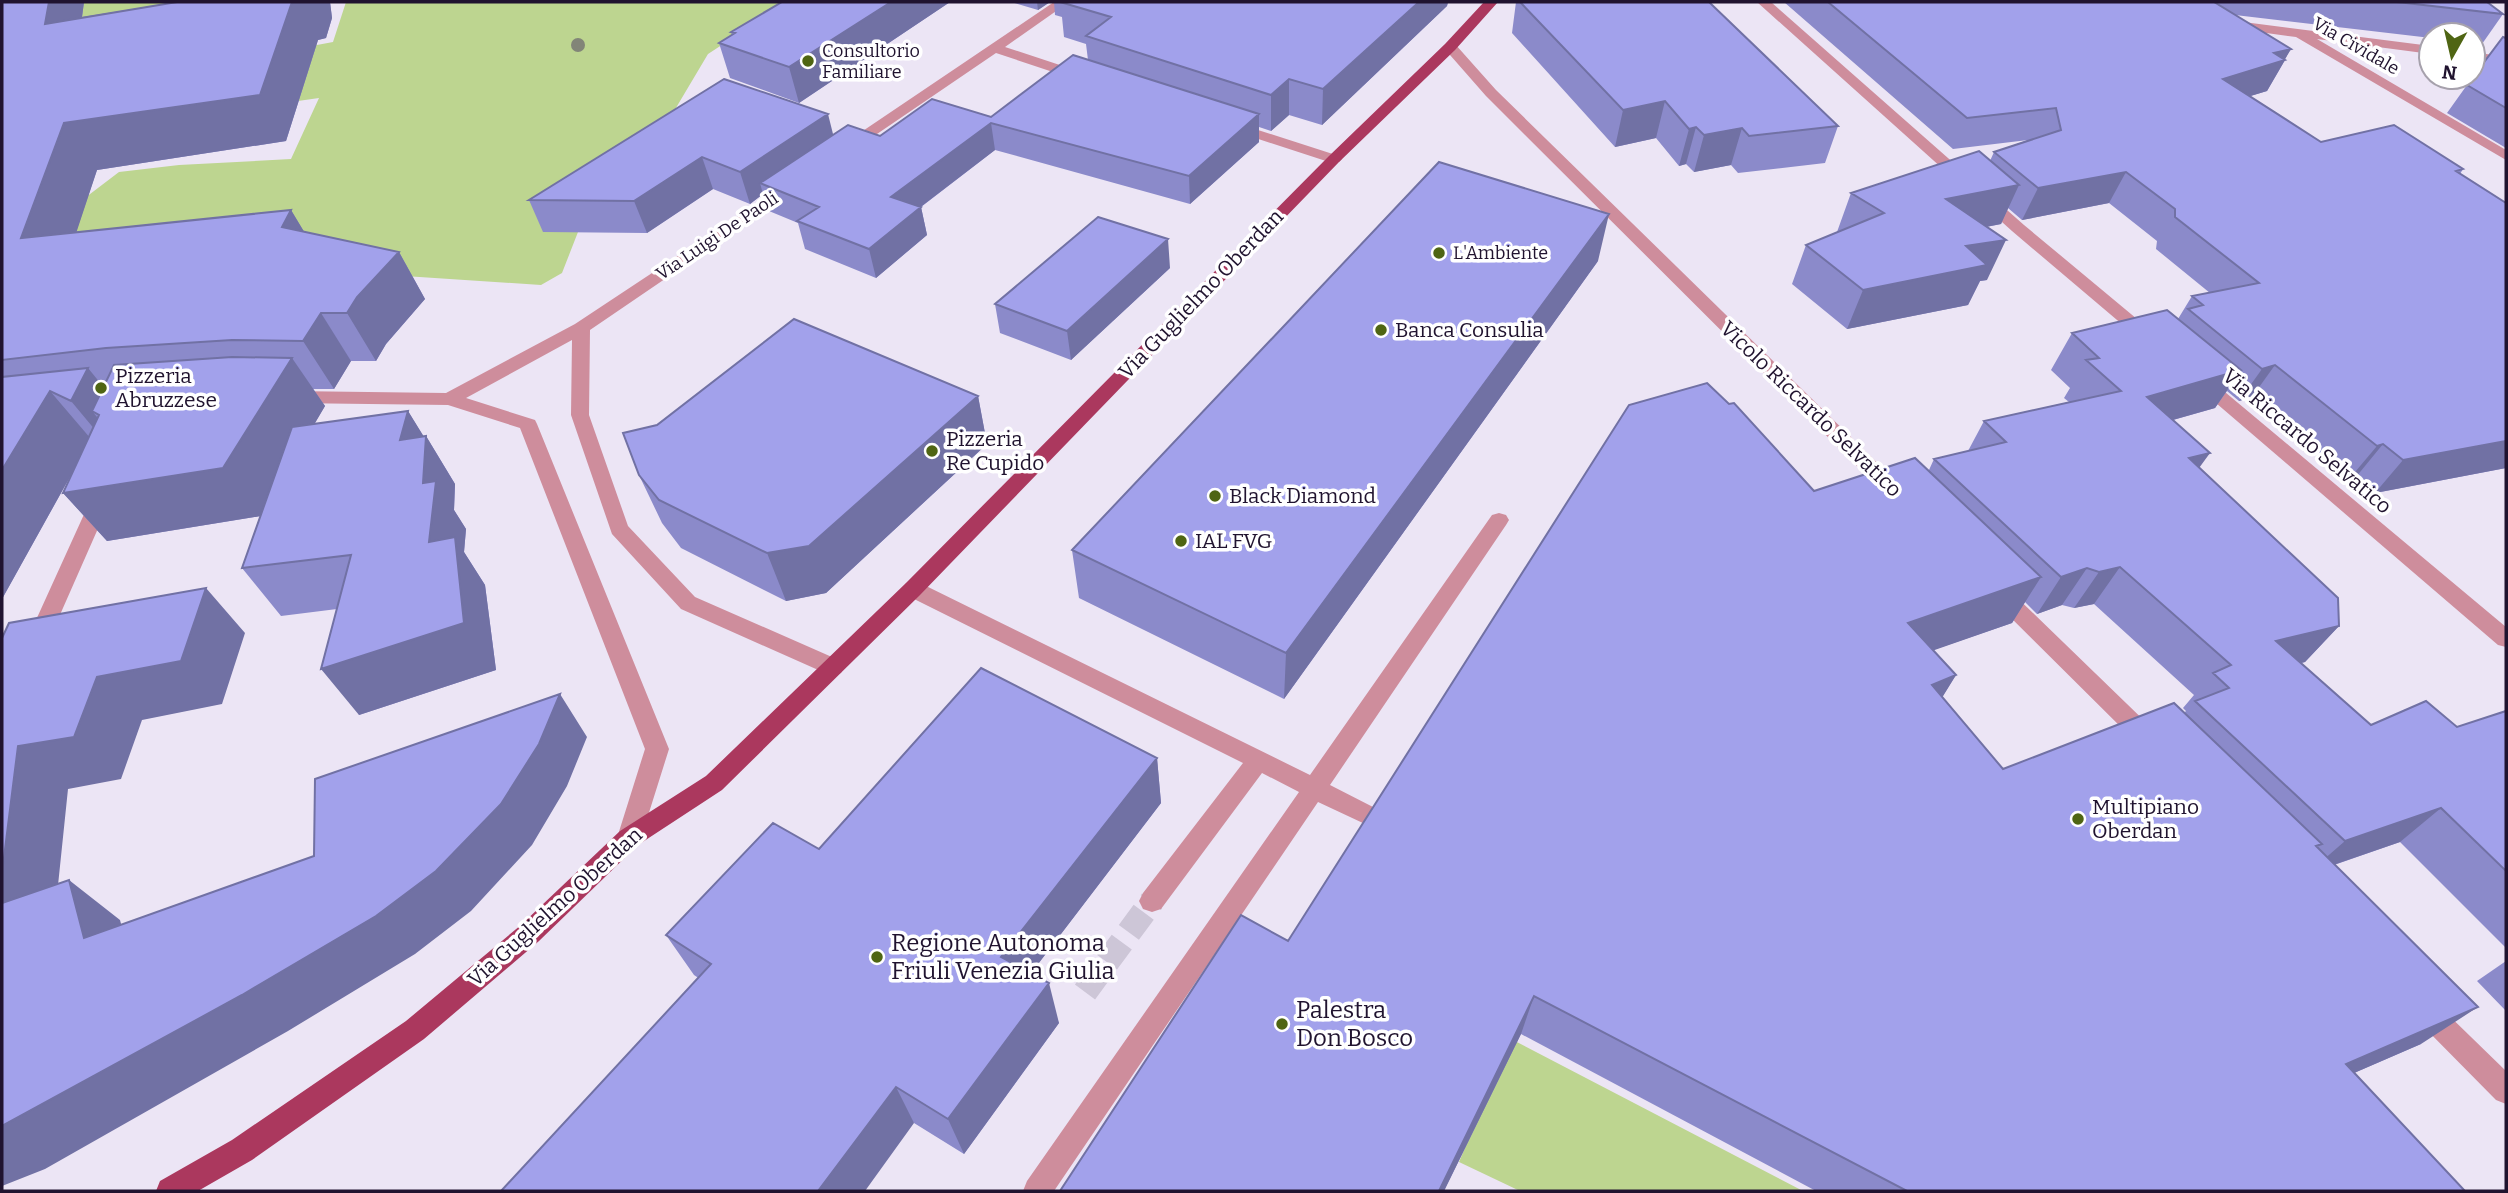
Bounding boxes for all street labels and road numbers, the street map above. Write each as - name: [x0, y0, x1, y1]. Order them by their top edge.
- street label: Via Cividale: [2309, 12, 2403, 80]
- street label: Via Luigi De Paoli: [652, 187, 782, 285]
- street label: Via Guglielmo Oberdan: [1113, 204, 1289, 384]
- street label: Vicolo Riccardo Selvatico: [1715, 316, 1907, 502]
- street label: Via Riccardo Selvatico: [2217, 363, 2397, 519]
- street label: Via Guglielmo Oberdan: [462, 822, 648, 992]

